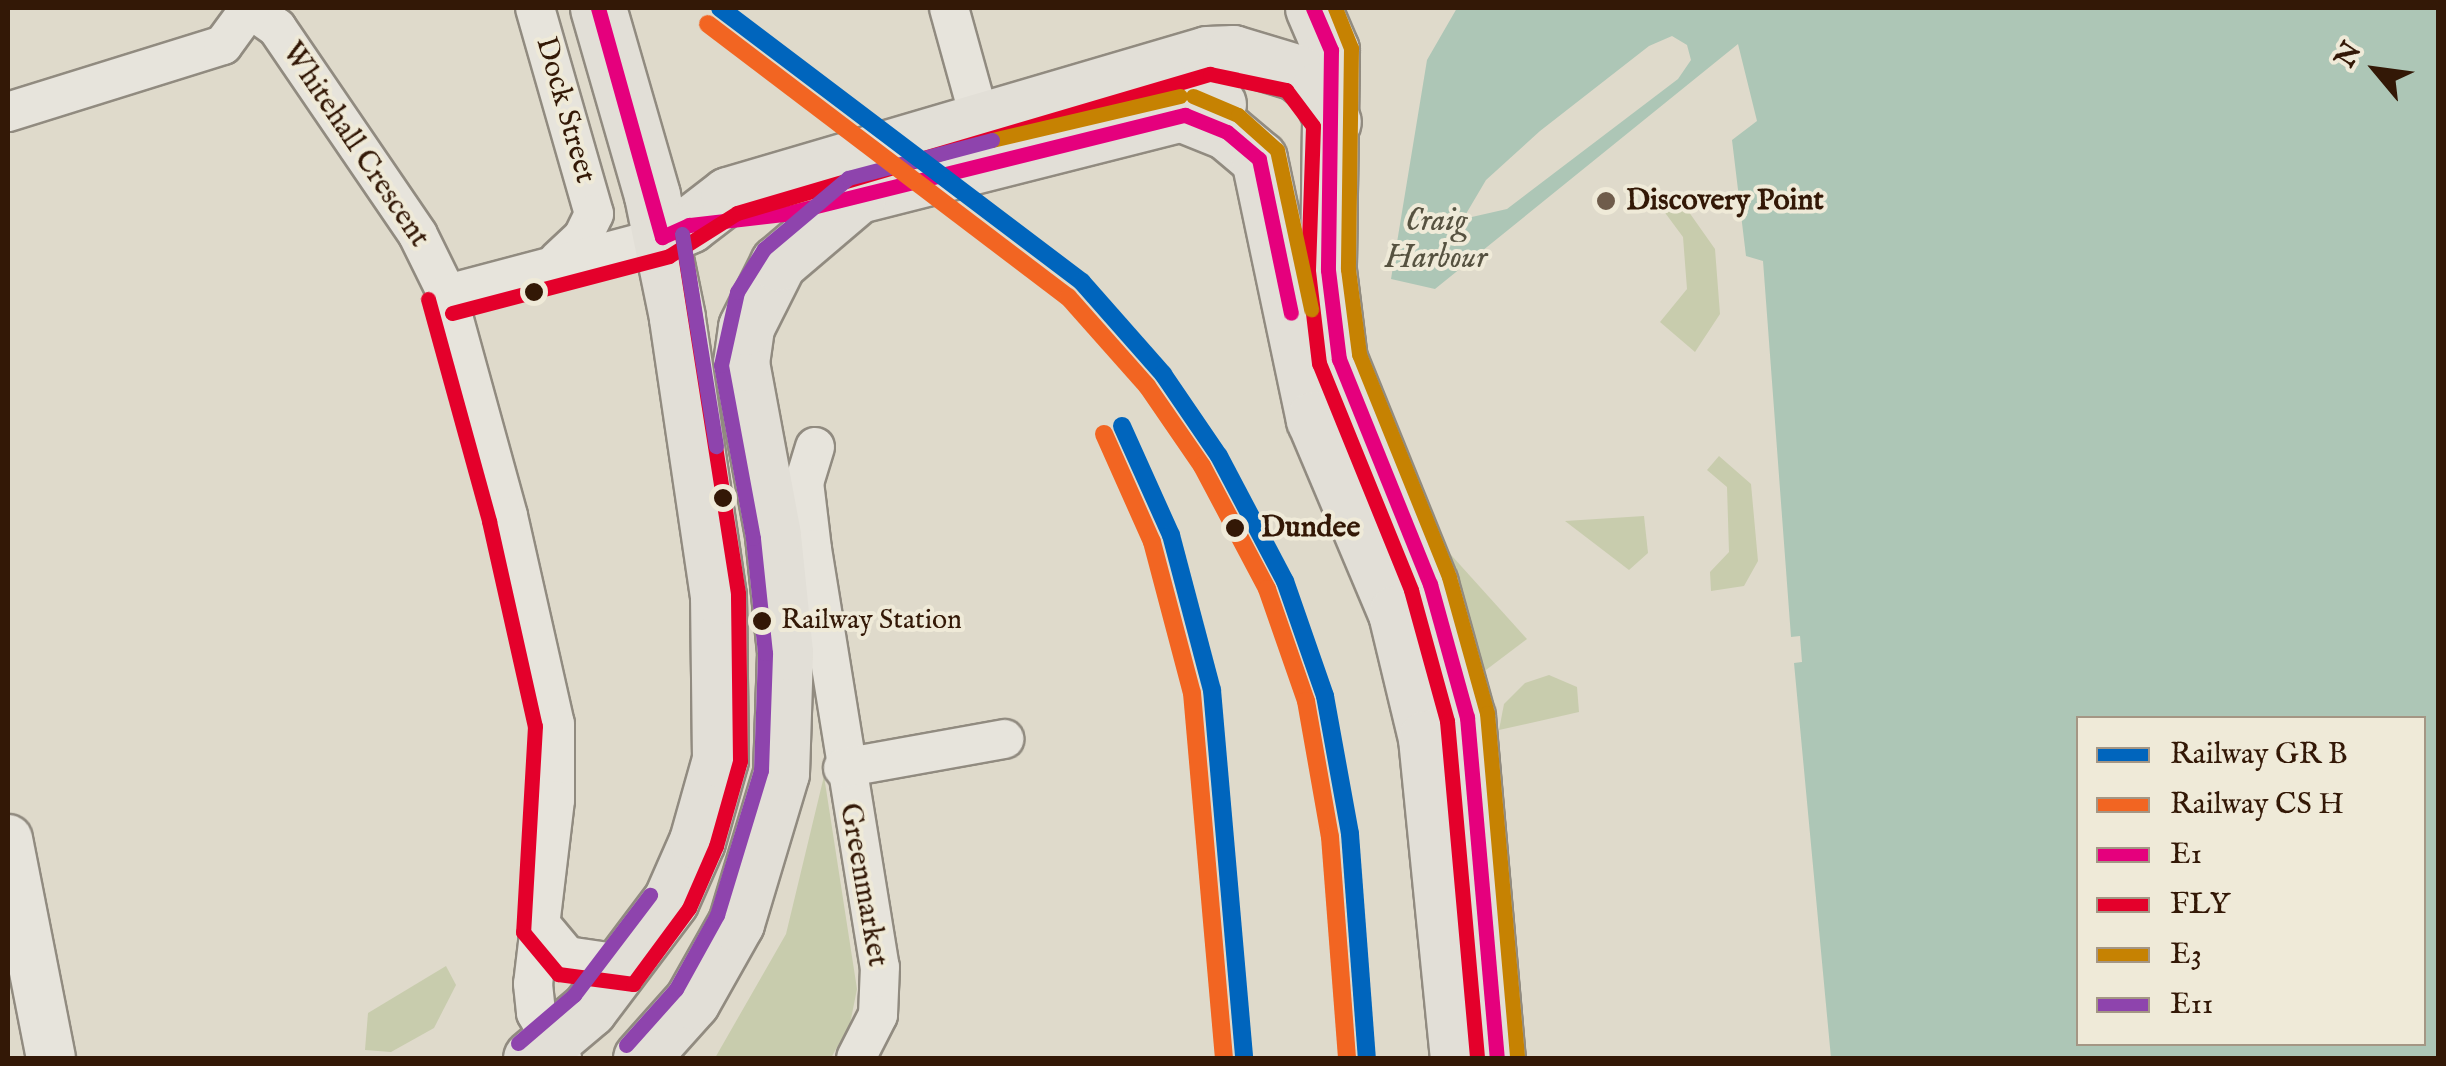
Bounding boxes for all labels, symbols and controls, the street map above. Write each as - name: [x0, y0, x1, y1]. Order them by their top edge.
- north arrow: [2326, 20, 2426, 120]
- street label: Dock Street: [527, 33, 603, 187]
- street label: Whitehall Crescent: [273, 36, 437, 254]
- text: N: [2328, 36, 2371, 74]
- place label: Discovery Point: [1626, 183, 1824, 219]
- marker: Discovery Point: [1595, 190, 1617, 212]
- water label: Craig Harbour: [1385, 204, 1487, 279]
- unlabelled marker: [524, 282, 544, 302]
- unlabelled marker: [713, 488, 733, 508]
- place label: Dundee: [1261, 510, 1360, 546]
- marker: Dundee: [1218, 511, 1252, 545]
- place label: Railway Station: [781, 604, 962, 638]
- marker: Railway Station: [752, 611, 772, 631]
- legend: [2076, 716, 2426, 1046]
- text: Railway GR B: [2170, 736, 2348, 774]
- text: Railway CS H: [2170, 786, 2344, 824]
- street label: Greenmarket: [831, 800, 895, 970]
- text: E1: [2170, 836, 2202, 874]
- text: FLY: [2170, 886, 2230, 924]
- text: E3: [2170, 936, 2202, 974]
- text: E11: [2170, 986, 2213, 1024]

